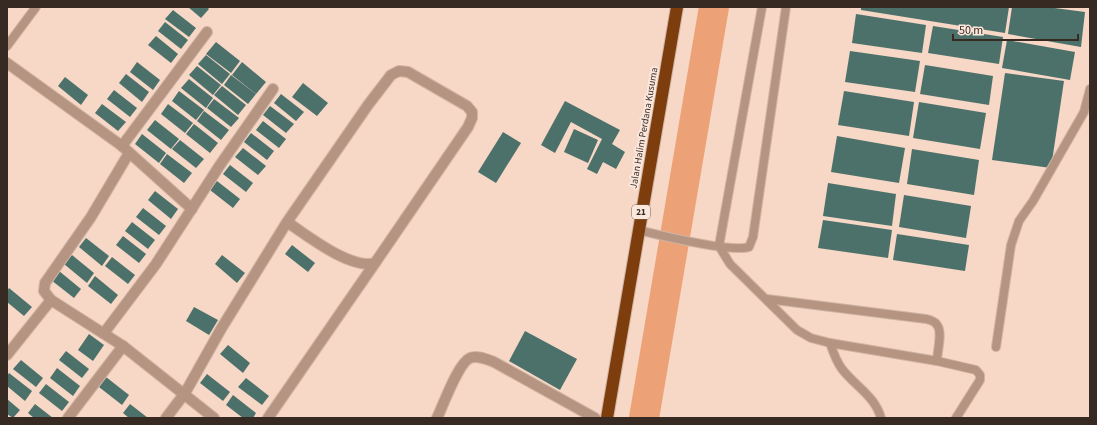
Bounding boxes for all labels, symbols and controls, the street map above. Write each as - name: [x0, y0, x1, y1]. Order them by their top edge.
- scale bar: [953, 16, 1078, 42]
- text: 50 m: [959, 22, 983, 39]
- street label: Jalan Halim Perdana Kusuma: [626, 66, 662, 190]
- road number: 21: [632, 205, 650, 219]

